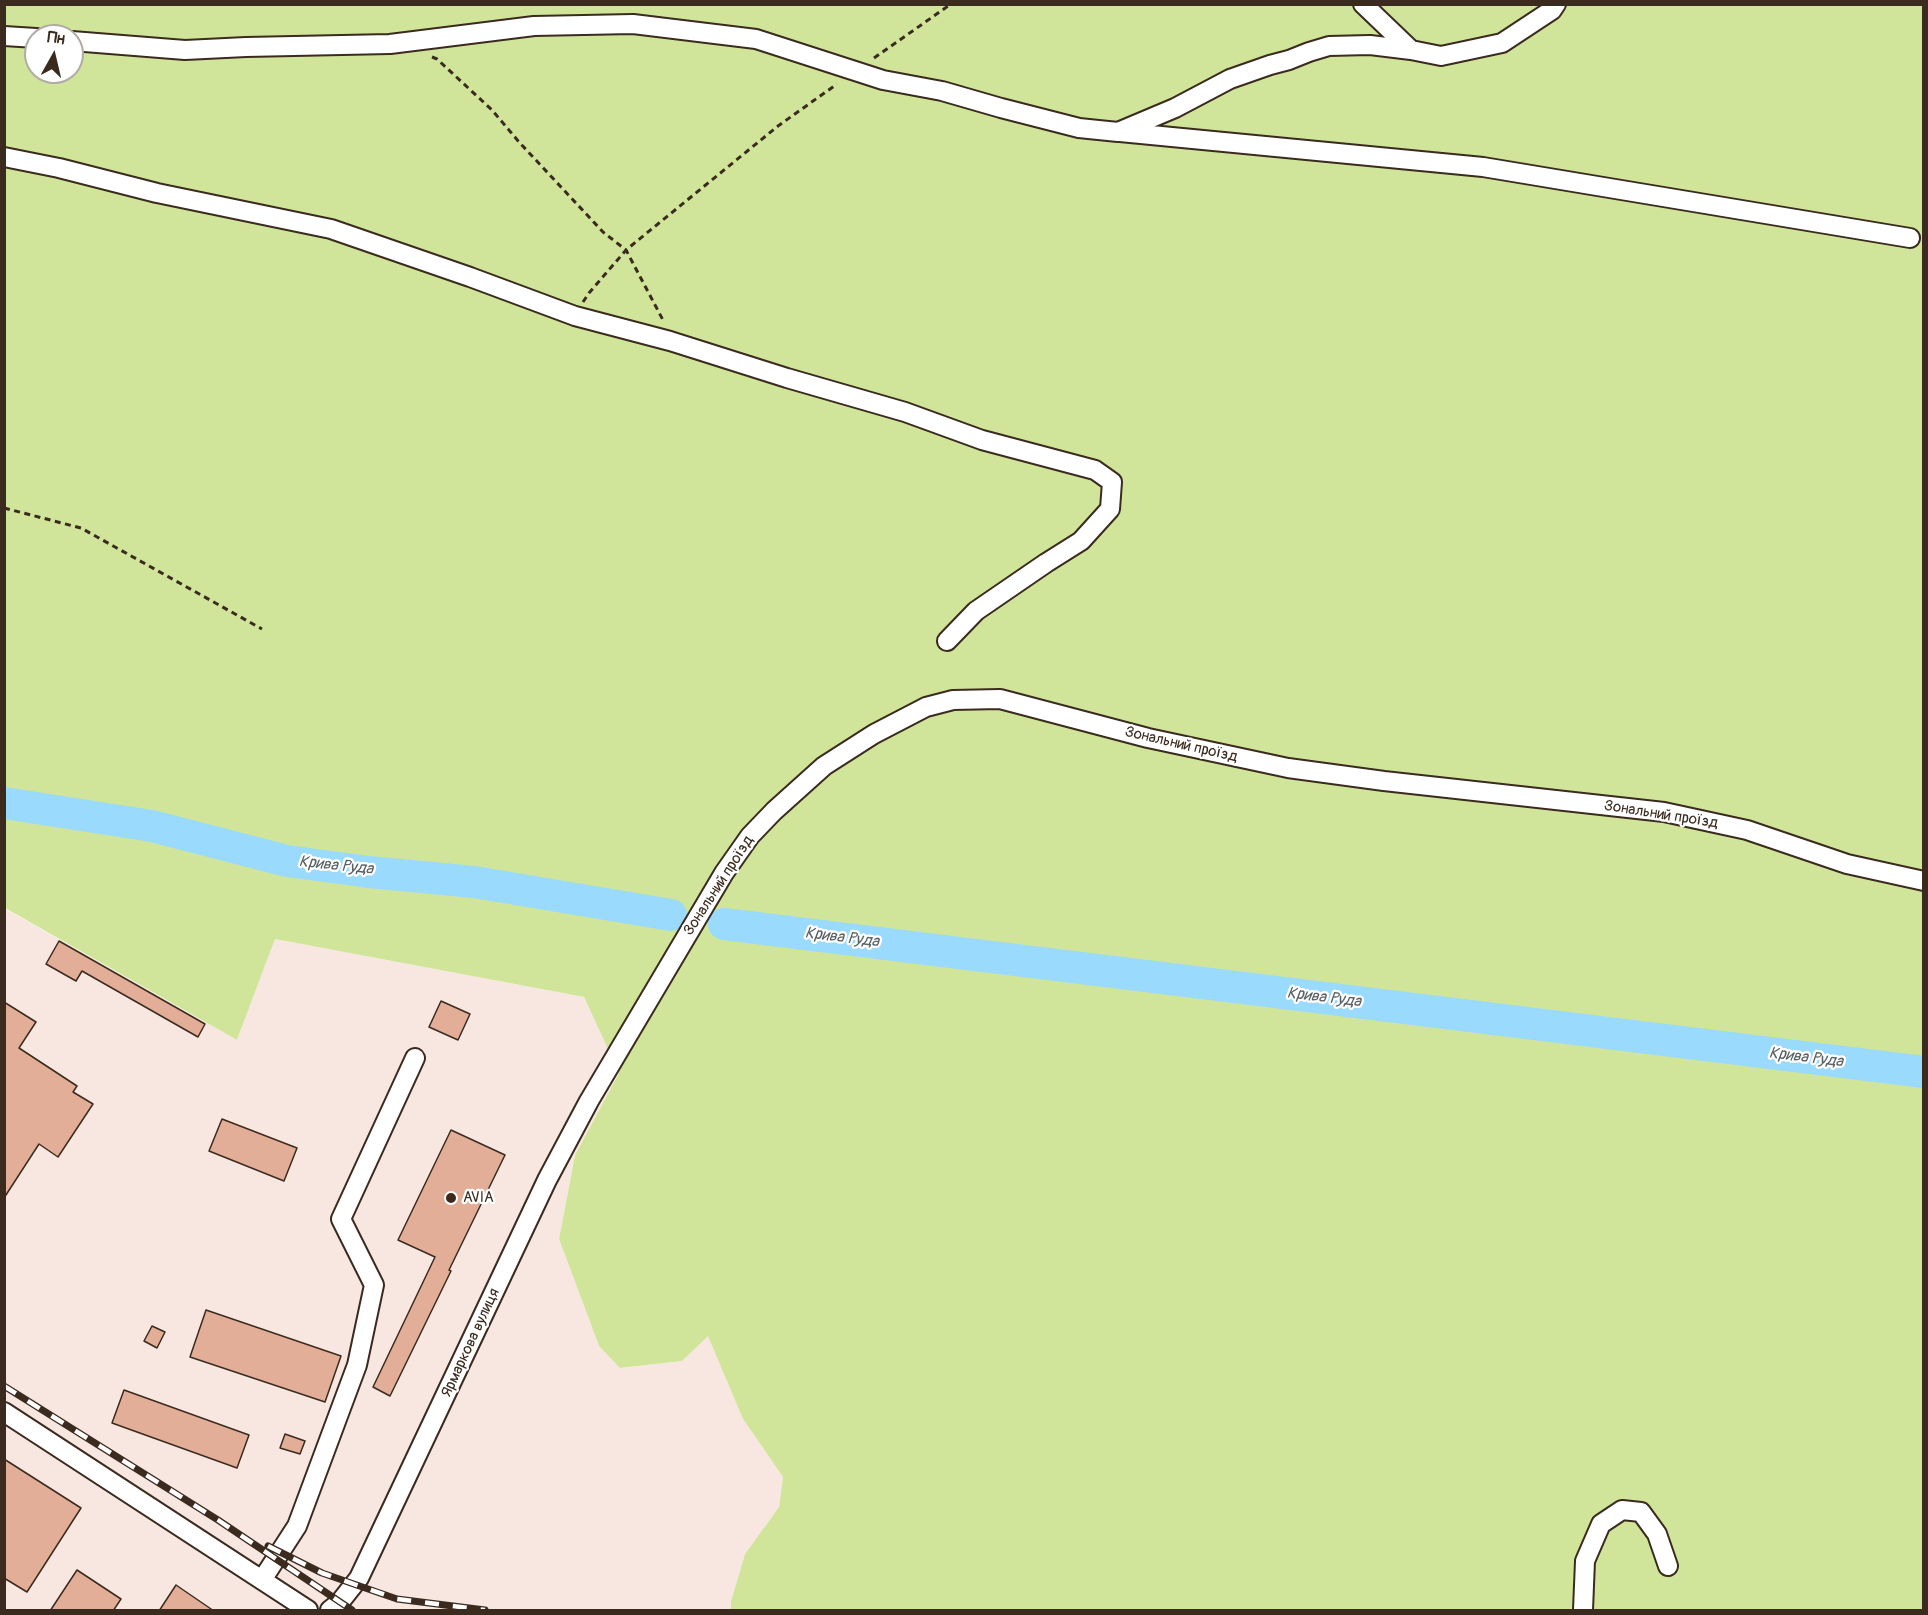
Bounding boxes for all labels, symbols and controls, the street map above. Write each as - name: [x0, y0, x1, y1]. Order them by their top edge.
- north arrow: [24, 24, 84, 84]
- text: Пн: [46, 27, 66, 49]
- street label: Зональний проїзд: [1123, 723, 1239, 767]
- street label: Зональний проїзд: [1603, 797, 1719, 833]
- street label: Зональний проїзд: [680, 833, 758, 939]
- water label: Крива Руда: [298, 853, 374, 879]
- water label: Крива Руда: [804, 924, 880, 952]
- water label: Крива Руда: [1286, 984, 1362, 1012]
- water label: Крива Руда: [1768, 1044, 1844, 1072]
- place label: AVIA: [463, 1189, 494, 1207]
- marker: AVIA: [444, 1191, 458, 1205]
- street label: Ярмаркова вулиця: [438, 1286, 504, 1400]

